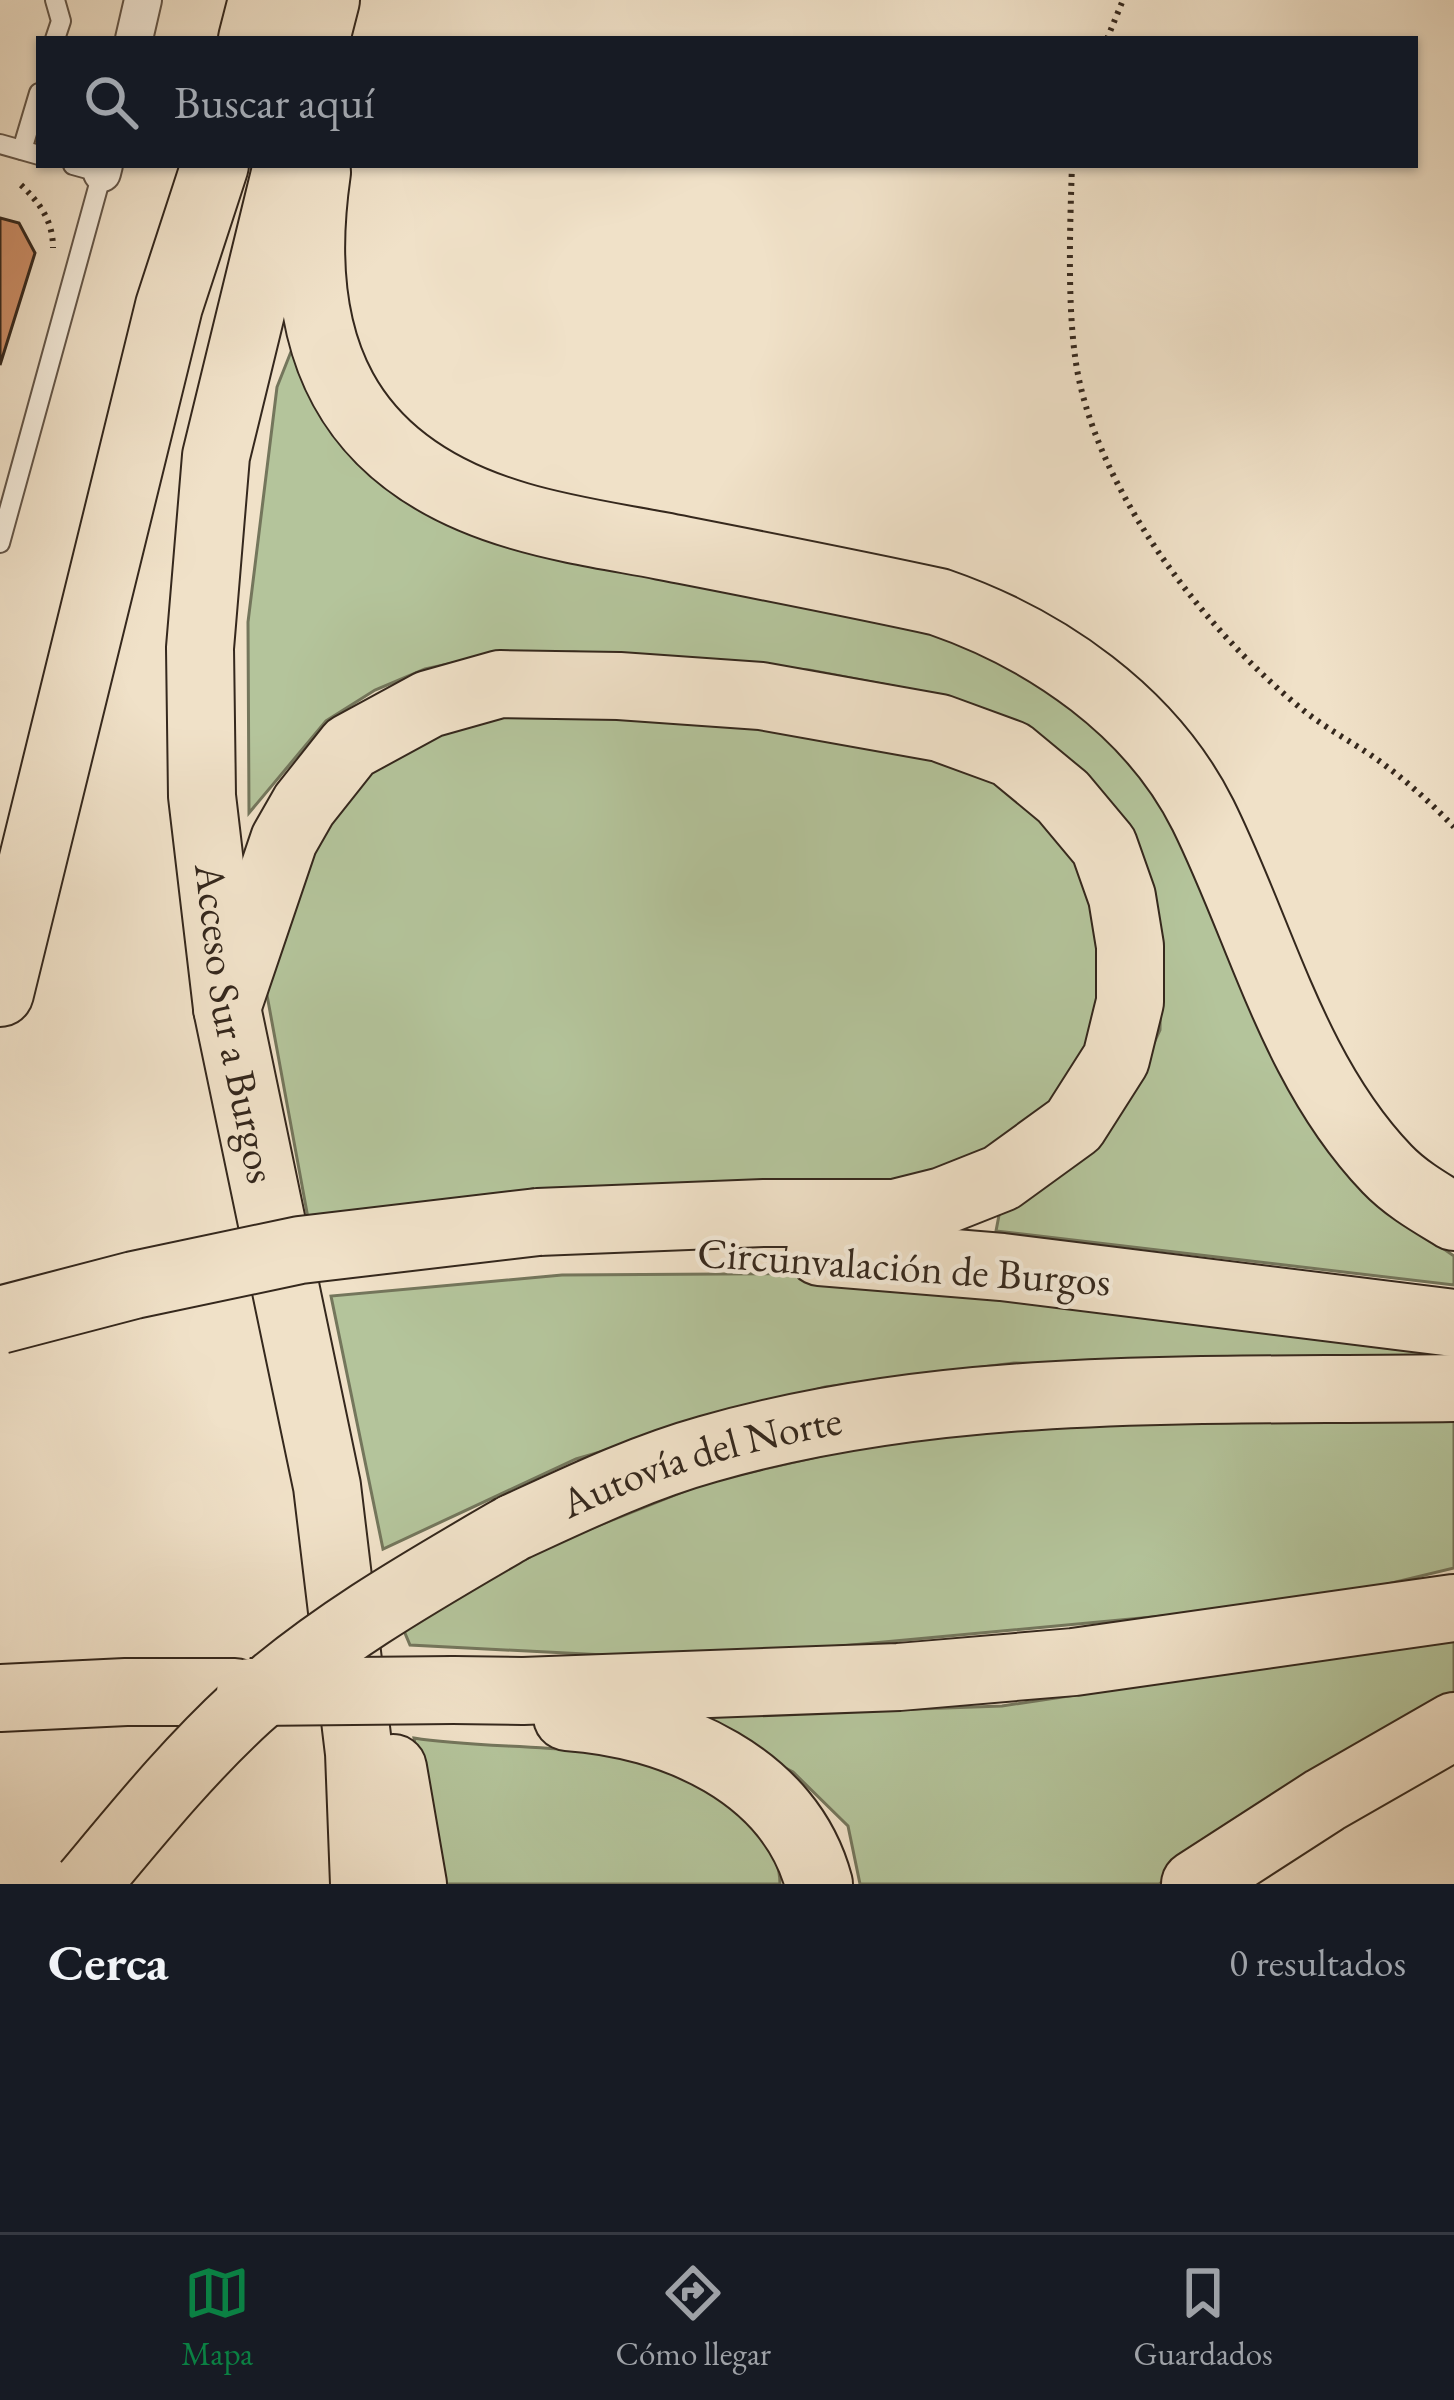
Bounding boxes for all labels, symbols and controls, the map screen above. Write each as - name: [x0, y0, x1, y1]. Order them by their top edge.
- search box: [36, 36, 1418, 168]
- icon: search: [78, 69, 144, 135]
- text: Buscar aquí: [174, 73, 374, 131]
- street label: Acceso Sur a Burgos: [182, 859, 290, 1188]
- street label: Circunvalación de Burgos: [696, 1225, 1112, 1308]
- street label: Autovía del Norte: [551, 1392, 846, 1531]
- text: Cerca: [48, 1929, 168, 1995]
- text: 0 resultados: [1229, 1937, 1406, 1988]
- tab: Mapa: [181, 2260, 253, 2375]
- tab: Cómo llegar: [616, 2260, 771, 2375]
- tab: Guardados: [1134, 2260, 1273, 2375]

